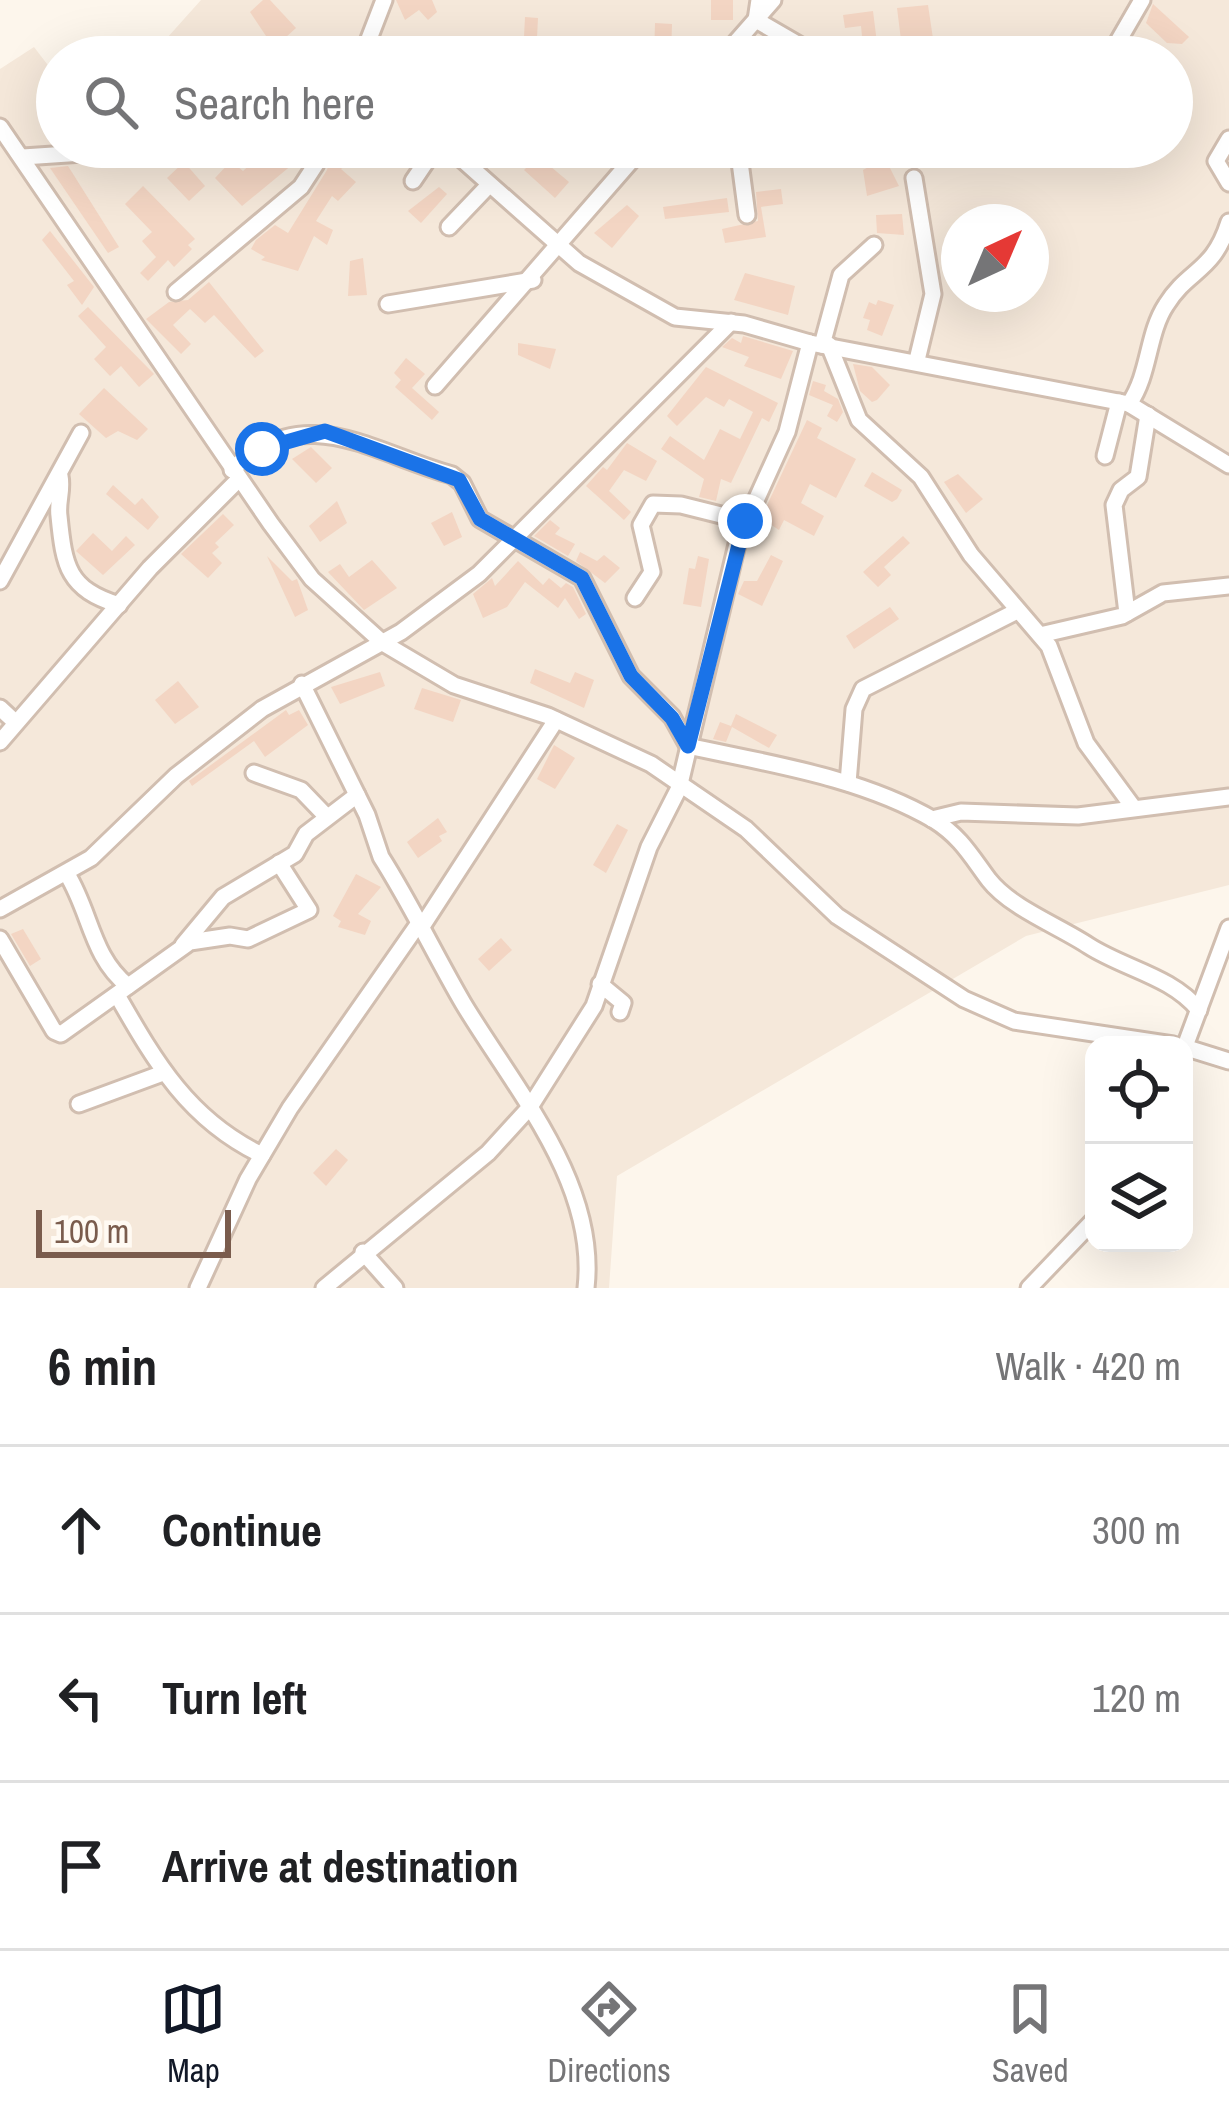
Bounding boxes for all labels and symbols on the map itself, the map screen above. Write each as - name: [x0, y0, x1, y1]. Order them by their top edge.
- north arrow: [941, 204, 1049, 312]
- route start: [235, 422, 289, 476]
- route end: [718, 494, 772, 548]
- scale bar: [36, 1204, 231, 1257]

